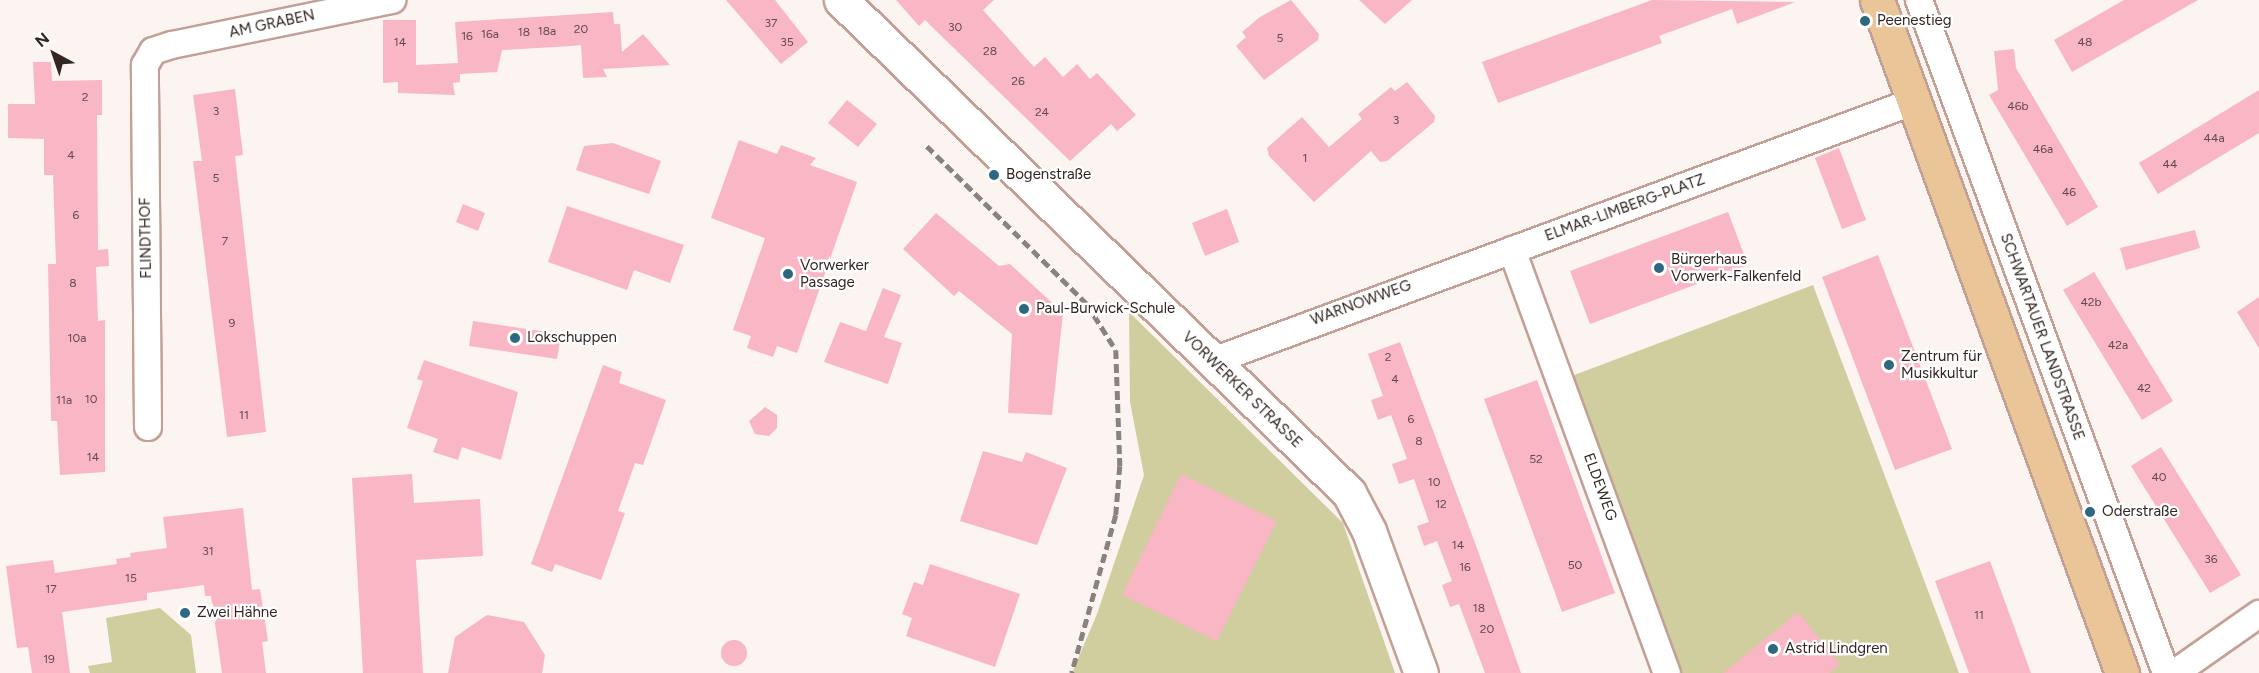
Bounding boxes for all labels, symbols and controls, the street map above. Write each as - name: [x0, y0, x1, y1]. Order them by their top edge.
- street label: AM GRABEN: [227, 6, 317, 42]
- place label: Peenestieg: [1877, 12, 1952, 30]
- marker: Peenestieg: [1858, 14, 1872, 28]
- house number: 37: [765, 17, 777, 31]
- house number: 30: [948, 21, 962, 35]
- house number: 20: [574, 23, 588, 37]
- north arrow: [24, 24, 84, 84]
- house number: 18a: [538, 25, 556, 39]
- house number: 18: [518, 26, 530, 40]
- house number: 16a: [481, 28, 499, 42]
- text: N: [31, 29, 53, 51]
- house number: 16: [461, 30, 473, 44]
- house number: 5: [1277, 32, 1283, 46]
- house number: 14: [394, 36, 406, 50]
- house number: 35: [780, 36, 794, 50]
- house number: 48: [2078, 36, 2092, 50]
- house number: 28: [983, 45, 997, 59]
- house number: 26: [1011, 75, 1025, 89]
- house number: 2: [82, 91, 88, 105]
- house number: 46b: [2007, 100, 2029, 114]
- house number: 3: [213, 105, 219, 119]
- house number: 24: [1035, 106, 1049, 120]
- house number: 3: [1393, 114, 1399, 128]
- house number: 44a: [2203, 132, 2225, 146]
- house number: 46a: [2033, 143, 2053, 157]
- house number: 4: [67, 149, 75, 163]
- house number: 1: [1303, 152, 1307, 166]
- house number: 44: [2163, 158, 2177, 172]
- place label: Bogenstraße: [1006, 166, 1091, 184]
- marker: Bogenstraße: [987, 168, 1001, 182]
- street label: ELMAR-LIMBERG-PLATZ: [1542, 171, 1708, 245]
- house number: 5: [213, 172, 219, 186]
- house number: 46: [2062, 186, 2076, 200]
- street label: FLINDTHOF: [136, 197, 156, 279]
- house number: 6: [73, 209, 79, 223]
- street label: SCHWARTAUER LANDSTRASSE: [1996, 231, 2088, 443]
- house number: 7: [222, 235, 228, 249]
- place label: Bürgerhaus Vorwerk-Falkenfeld: [1671, 250, 1801, 285]
- place label: Vorwerker Passage: [800, 256, 869, 291]
- marker: Bürgerhaus Vorwerk-Falkenfeld: [1652, 261, 1666, 275]
- marker: Vorwerker Passage: [781, 267, 795, 281]
- street label: WARNOWWEG: [1308, 276, 1414, 330]
- house number: 8: [69, 277, 77, 291]
- house number: 42b: [2080, 296, 2102, 310]
- place label: Paul-Burwick-Schule: [1036, 300, 1175, 318]
- marker: Paul-Burwick-Schule: [1017, 302, 1031, 316]
- house number: 9: [229, 317, 235, 331]
- street label: VORWERKER STRASSE: [1178, 328, 1306, 452]
- place label: Lokschuppen: [527, 329, 617, 347]
- marker: Lokschuppen: [508, 331, 522, 345]
- house number: 10a: [68, 332, 86, 346]
- house number: 42a: [2108, 339, 2128, 353]
- place label: Zentrum für Musikkultur: [1901, 347, 1982, 382]
- house number: 2: [1385, 351, 1391, 365]
- marker: Zentrum für Musikkultur: [1882, 358, 1896, 372]
- house number: 4: [1391, 373, 1399, 387]
- house number: 42: [2137, 382, 2151, 396]
- house number: 10: [85, 393, 97, 407]
- house number: 11a: [56, 394, 72, 408]
- house number: 11: [239, 409, 249, 423]
- house number: 6: [1408, 413, 1414, 427]
- house number: 8: [1415, 435, 1423, 449]
- house number: 14: [87, 451, 99, 465]
- street label: ELDEWEG: [1579, 451, 1621, 523]
- house number: 52: [1529, 453, 1543, 467]
- house number: 40: [2151, 471, 2167, 485]
- house number: 10: [1428, 476, 1440, 490]
- house number: 12: [1435, 498, 1447, 512]
- place label: Oderstraße: [2102, 503, 2178, 521]
- marker: Oderstraße: [2083, 505, 2097, 519]
- house number: 14: [1452, 539, 1464, 553]
- house number: 31: [202, 545, 214, 559]
- house number: 36: [2204, 553, 2218, 567]
- house number: 50: [1568, 559, 1582, 573]
- house number: 16: [1459, 561, 1471, 575]
- house number: 15: [125, 572, 137, 586]
- house number: 17: [45, 583, 57, 597]
- house number: 18: [1473, 602, 1485, 616]
- place label: Zwei Hähne: [197, 604, 277, 622]
- marker: Zwei Hähne: [178, 606, 192, 620]
- house number: 11: [1974, 609, 1984, 623]
- house number: 20: [1480, 623, 1494, 637]
- place label: Astrid Lindgren: [1785, 640, 1888, 658]
- marker: Astrid Lindgren: [1766, 642, 1780, 656]
- house number: 19: [43, 653, 55, 667]

